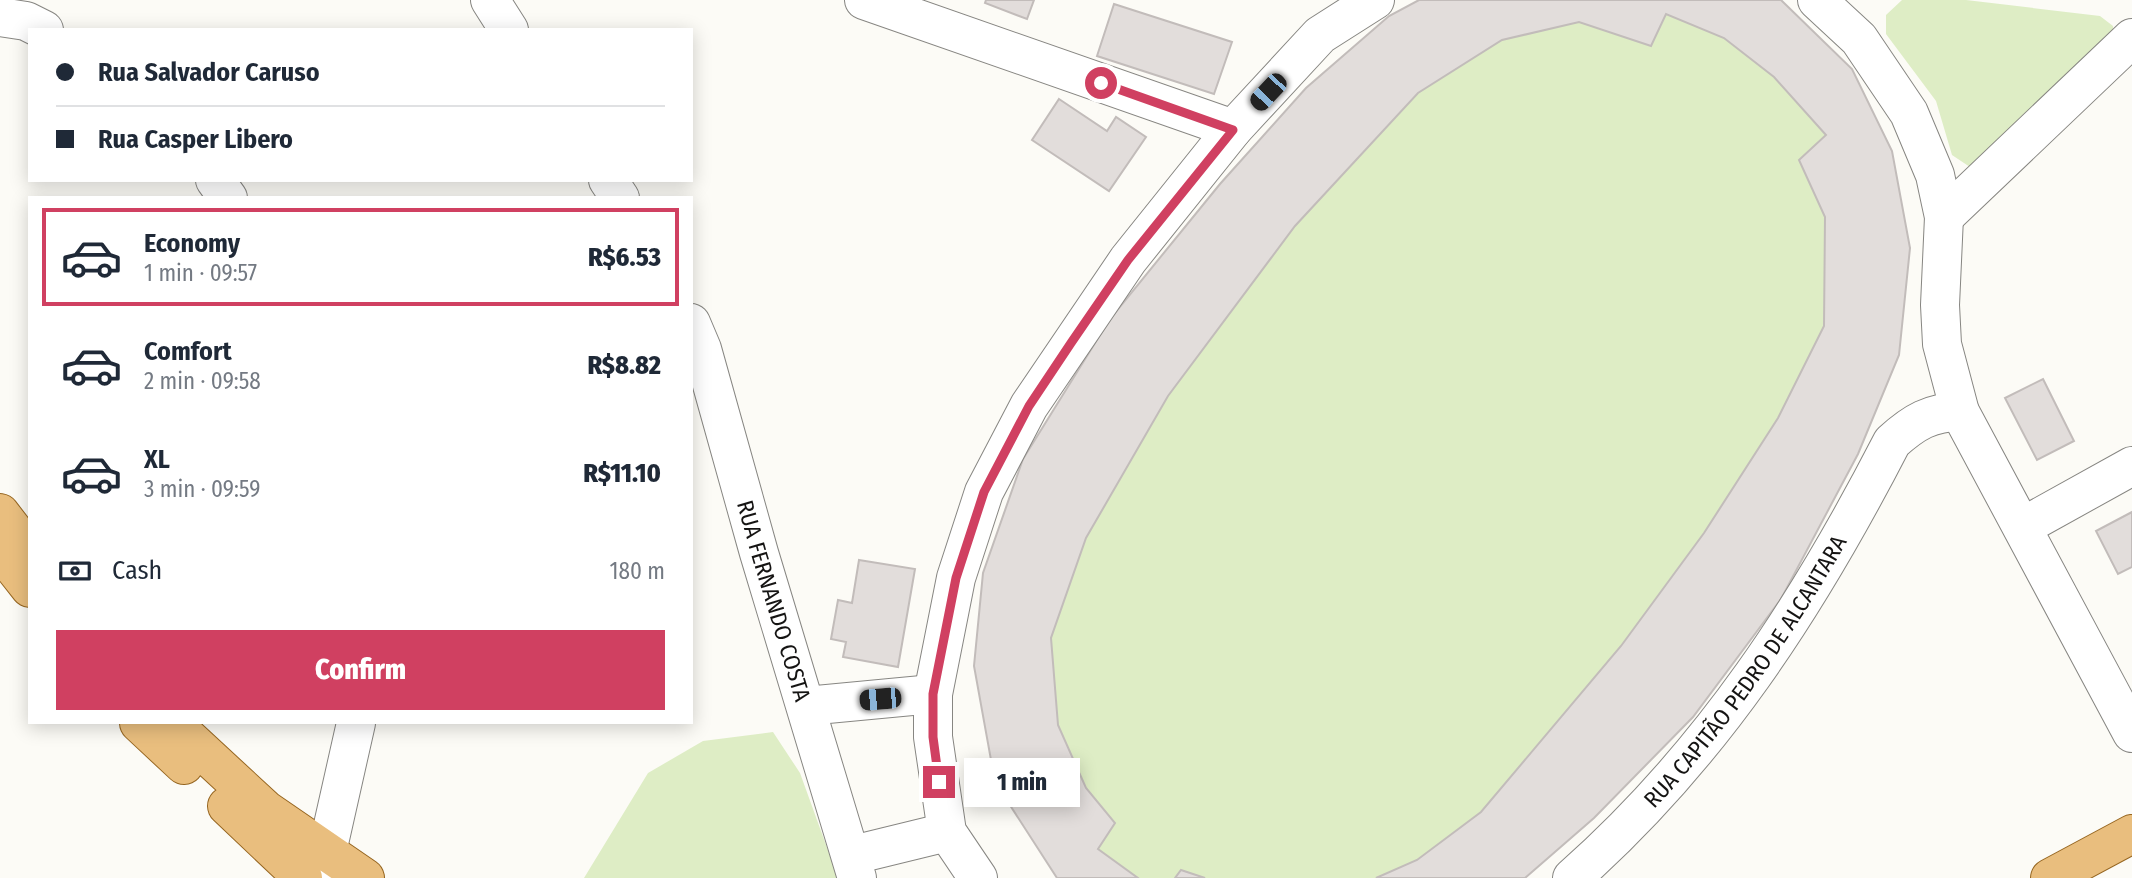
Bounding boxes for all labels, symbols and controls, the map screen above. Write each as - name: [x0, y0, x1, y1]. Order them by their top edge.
- text: Rua Salvador Caruso: [98, 57, 320, 88]
- route start: [1085, 67, 1117, 99]
- car: [1246, 69, 1291, 115]
- text: Rua Casper Libero: [98, 124, 293, 155]
- icon: car: [60, 226, 123, 289]
- text: Economy: [144, 228, 240, 259]
- text: R$6.53: [588, 242, 661, 273]
- text: 1 min · 09:57: [144, 259, 257, 287]
- icon: car: [60, 334, 123, 397]
- text: Comfort: [144, 336, 232, 367]
- text: R$8.82: [587, 350, 661, 381]
- text: 2 min · 09:58: [144, 367, 261, 395]
- icon: car: [60, 442, 123, 505]
- text: XL: [144, 444, 170, 475]
- text: R$11.10: [583, 458, 661, 489]
- text: 3 min · 09:59: [144, 475, 260, 503]
- street label: RUA FERNANDO COSTA: [731, 497, 817, 704]
- street label: RUA CAPITÃO PEDRO DE ALCANTARA: [1638, 530, 1853, 813]
- icon: cash: [56, 552, 94, 590]
- text: Cash: [112, 555, 162, 586]
- text: 180 m: [609, 557, 665, 585]
- button: Confirm: [56, 630, 665, 710]
- car: [859, 687, 902, 711]
- callout: 1 min: [964, 758, 1079, 806]
- route end: [923, 766, 955, 798]
- text: 1 min: [997, 768, 1047, 796]

